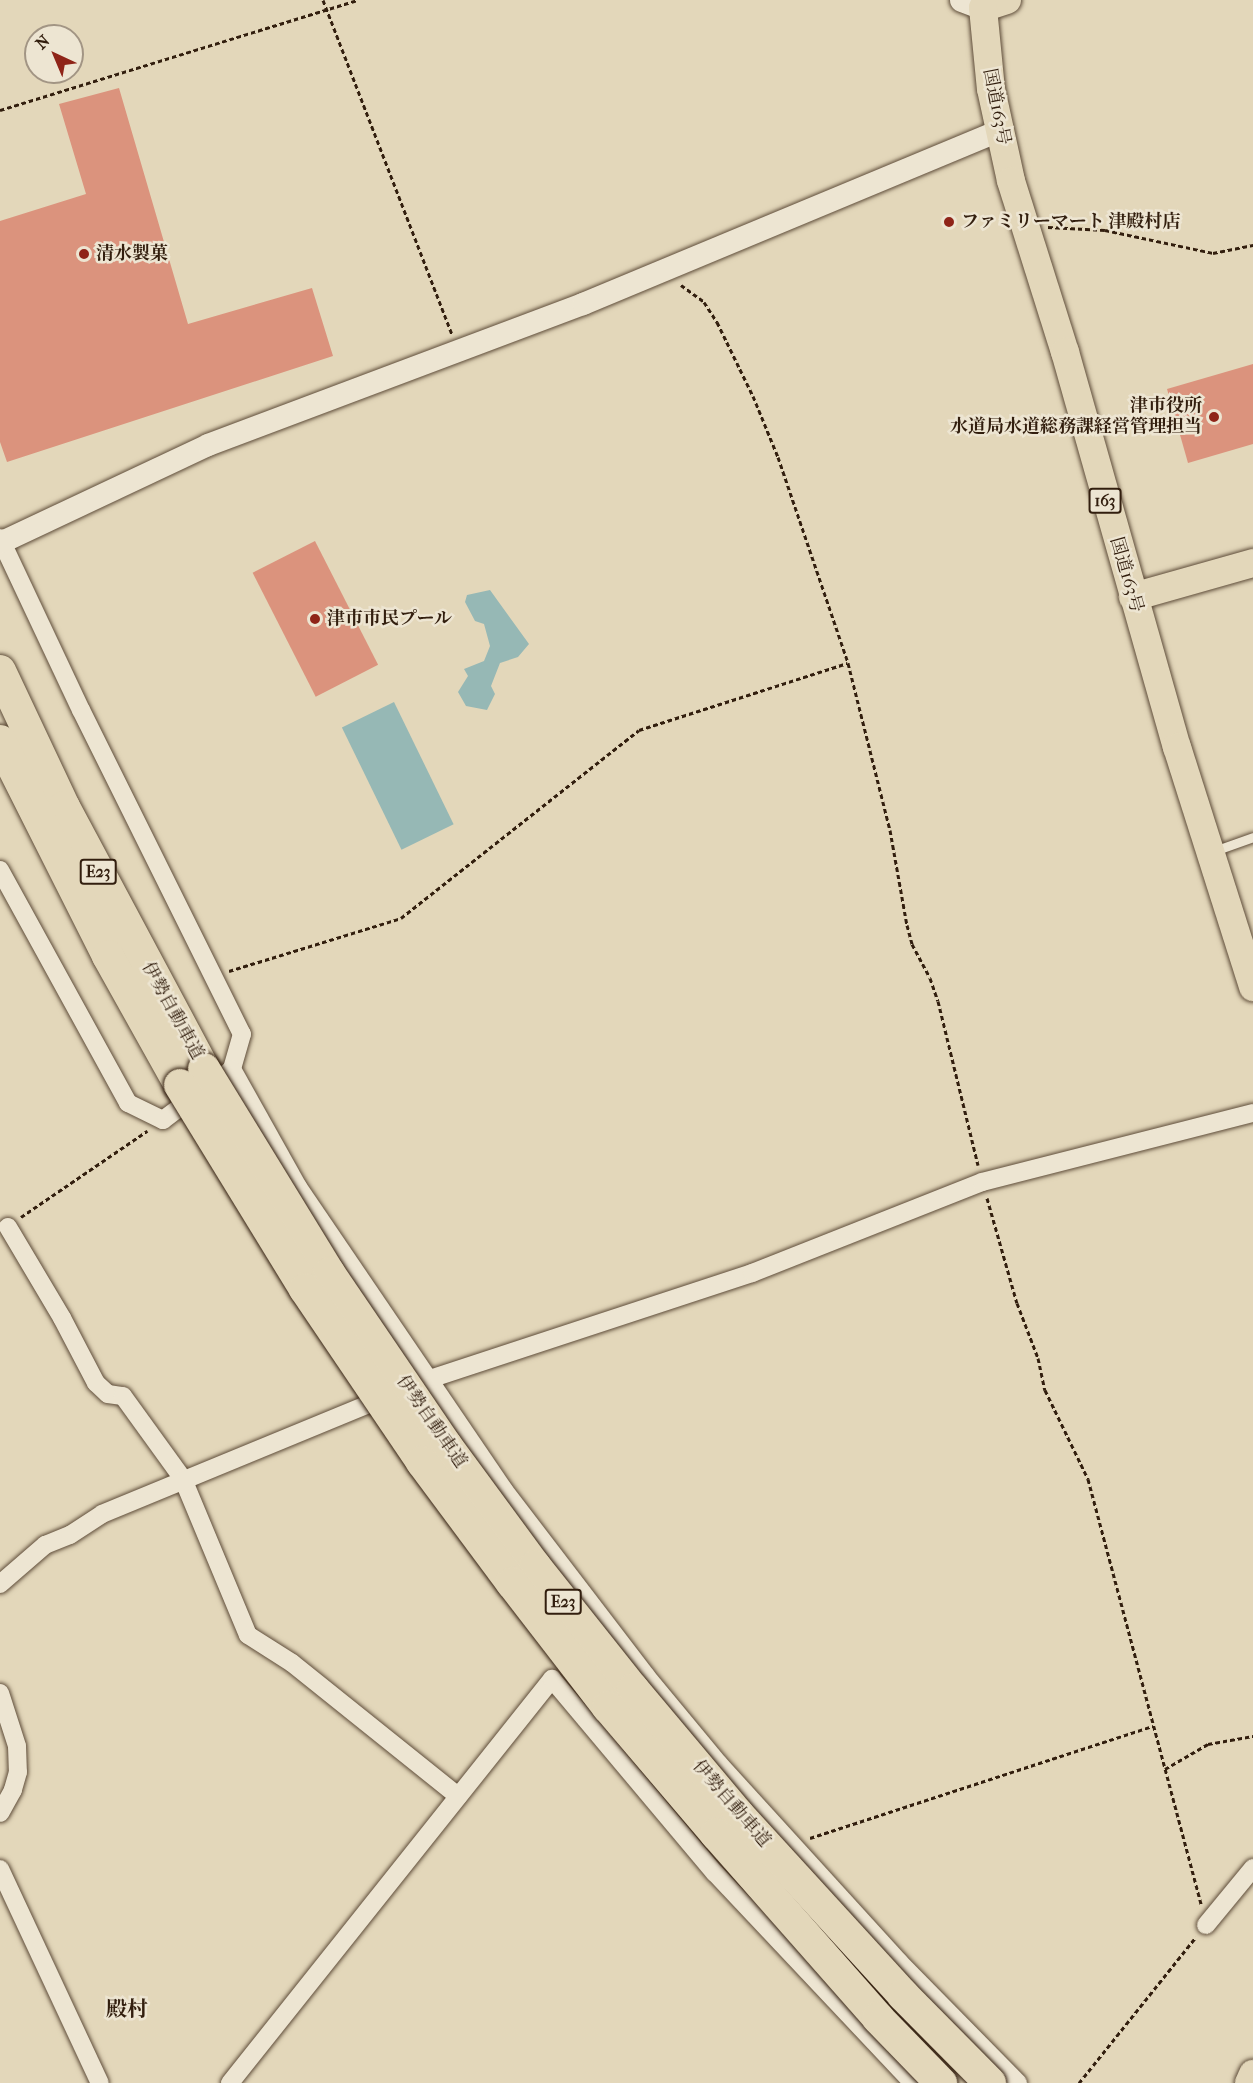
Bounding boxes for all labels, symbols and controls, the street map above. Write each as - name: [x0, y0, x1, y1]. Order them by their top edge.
- north arrow: [24, 24, 84, 84]
- text: N: [32, 31, 53, 53]
- street label: 国道163号: [978, 67, 1014, 147]
- place label: ファミリーマート 津殿村店: [961, 211, 1181, 233]
- marker: ファミリーマート 津殿村店: [942, 215, 956, 229]
- place label: 清水製菓: [96, 243, 168, 265]
- marker: 清水製菓: [77, 247, 91, 261]
- place label: 津市役所 水道局水道総務課経営管理担当: [950, 396, 1202, 438]
- marker: 津市役所 水道局水道総務課経営管理担当: [1207, 410, 1221, 424]
- road number: 163: [1088, 488, 1122, 514]
- street label: 国道163号: [1105, 535, 1147, 615]
- place label: 津市市民プール: [327, 608, 452, 630]
- marker: 津市市民プール: [308, 612, 322, 626]
- road number: E23: [78, 859, 118, 885]
- street label: 伊勢自動車道: [136, 959, 208, 1063]
- street label: 伊勢自動車道: [391, 1372, 471, 1472]
- road number: E23: [544, 1589, 582, 1615]
- street label: 伊勢自動車道: [687, 1756, 775, 1852]
- district label: 殿村: [106, 1996, 148, 2022]

